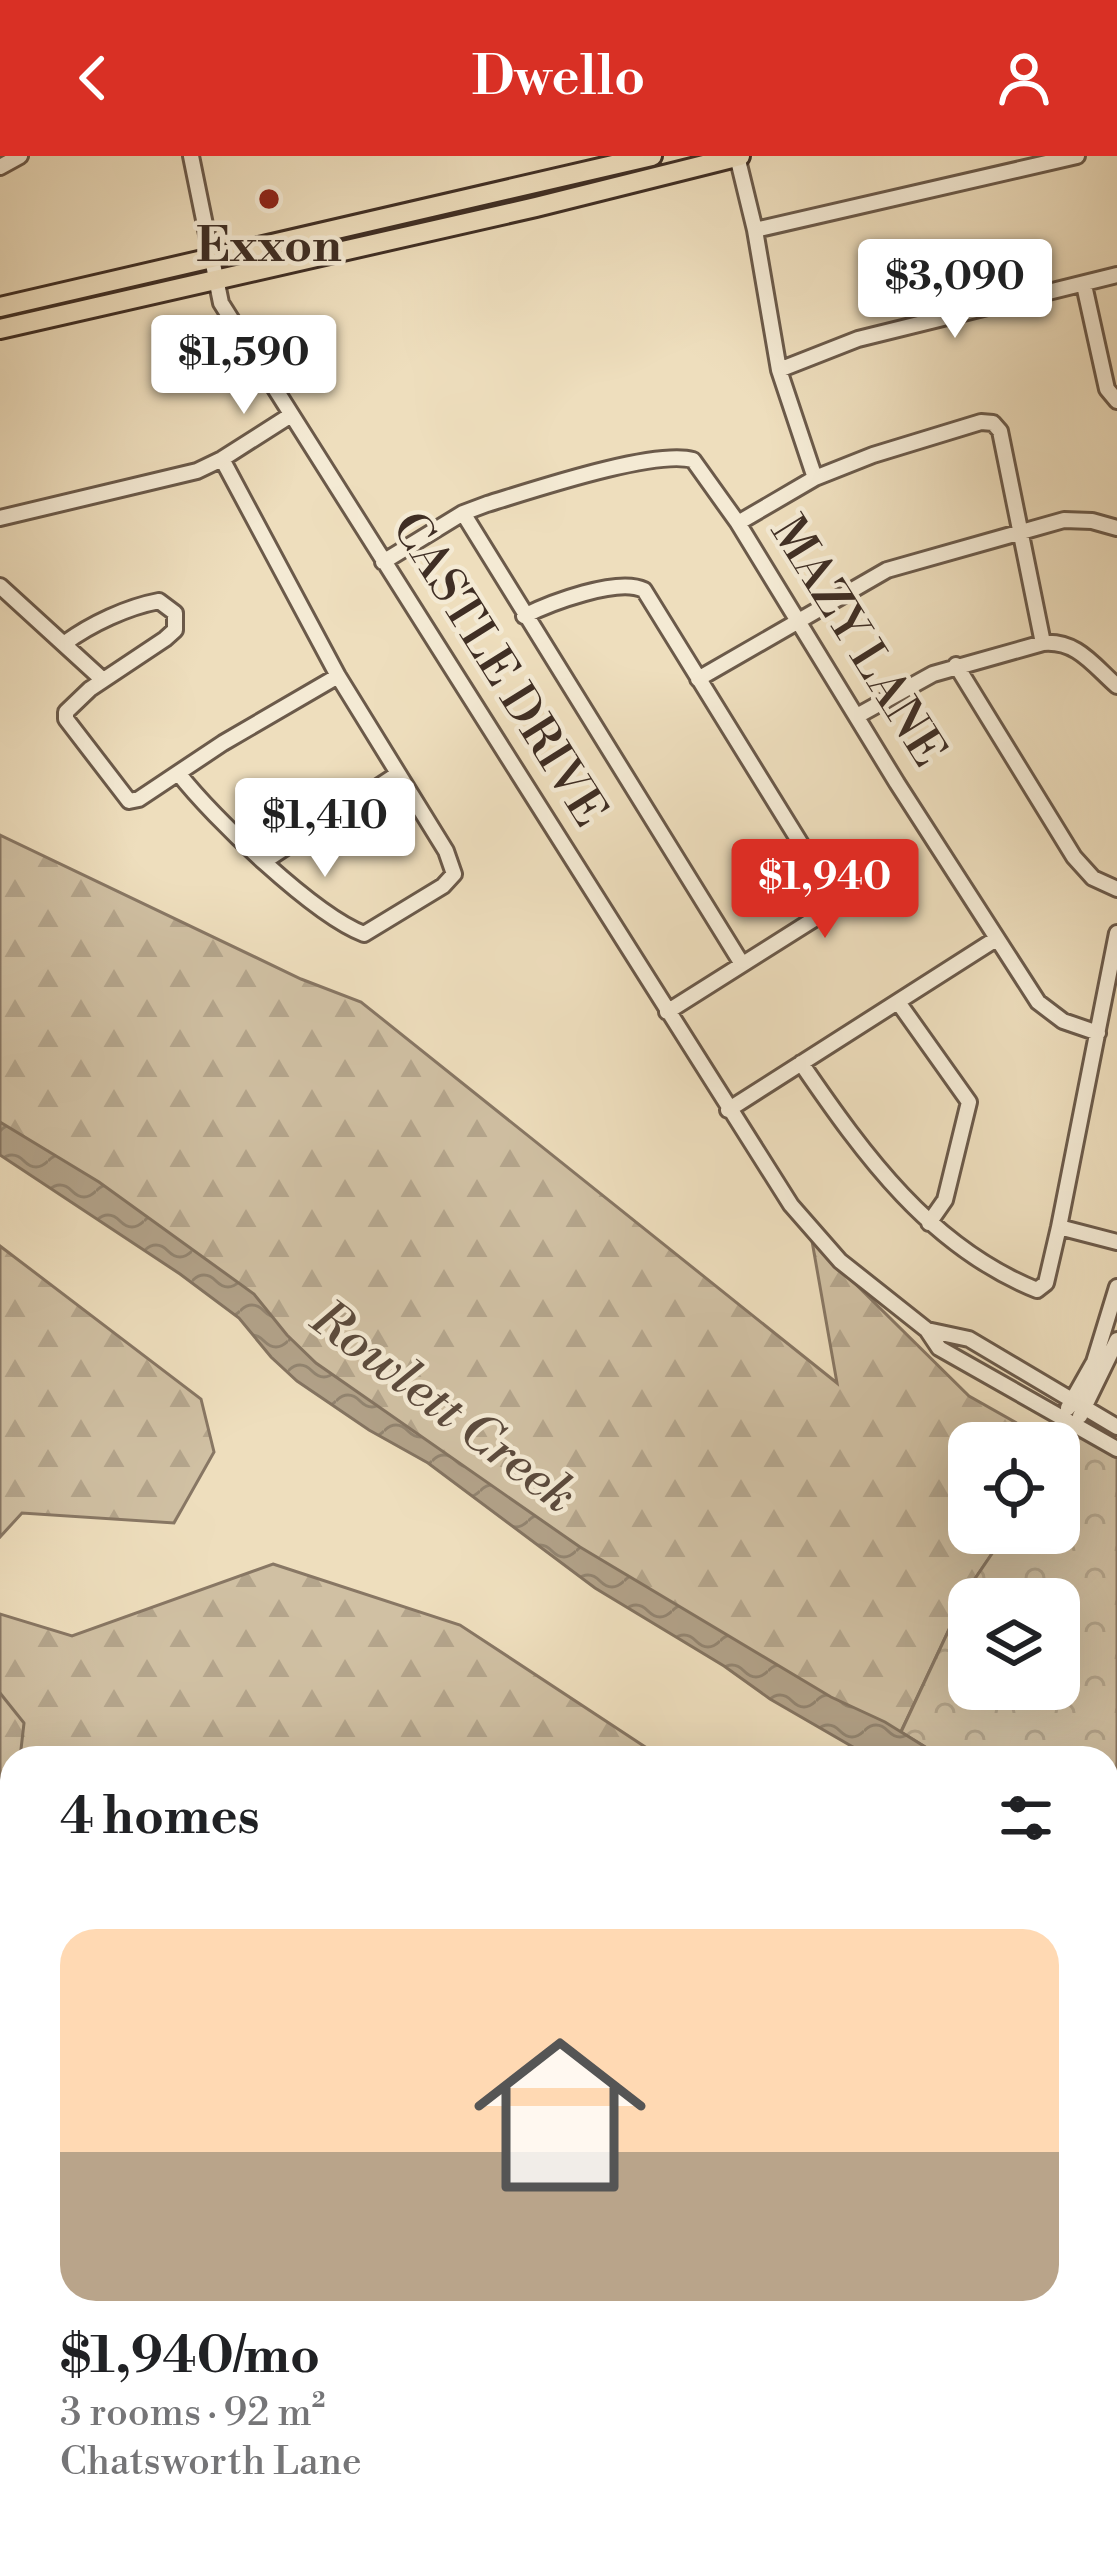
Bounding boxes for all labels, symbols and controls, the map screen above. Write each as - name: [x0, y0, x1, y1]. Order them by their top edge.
- text: Dwello: [472, 44, 645, 112]
- icon: back: [60, 45, 126, 111]
- icon: person: [991, 45, 1057, 111]
- marker: Exxon: [256, 186, 282, 212]
- place label: Exxon: [196, 217, 342, 277]
- pin: $3,090: [857, 239, 1053, 341]
- text: $3,090: [885, 253, 1025, 302]
- pin: $1,590: [146, 315, 342, 417]
- text: $1,590: [178, 329, 310, 378]
- street label: CASTLE DRIVE: [377, 502, 619, 838]
- street label: MAZY LANE: [756, 506, 958, 778]
- pin: $1,410: [227, 778, 423, 880]
- text: $1,410: [262, 792, 388, 841]
- pin: $1,940: [727, 839, 923, 941]
- text: $1,940: [759, 853, 891, 902]
- water label: Rowlett Creek: [297, 1287, 588, 1529]
- map controls: [948, 1422, 1080, 1710]
- button: locate: [948, 1422, 1080, 1554]
- button: layers: [948, 1578, 1080, 1710]
- icon: filters: [993, 1785, 1059, 1851]
- text: 4 homes: [60, 1786, 260, 1850]
- icon: home: [452, 2007, 668, 2223]
- text: $1,940/mo: [60, 2325, 320, 2389]
- text: 3 rooms · 92 m²: [60, 2389, 325, 2438]
- text: Chatsworth Lane: [60, 2438, 362, 2487]

